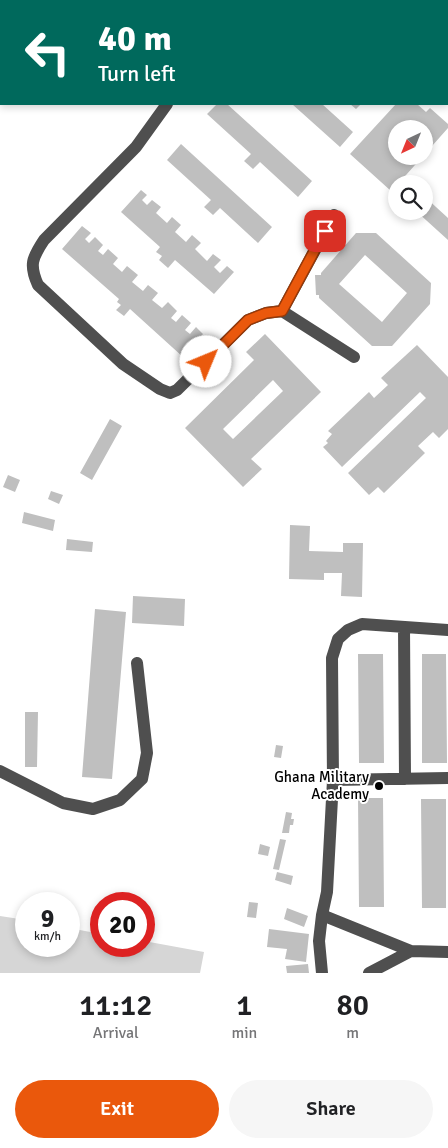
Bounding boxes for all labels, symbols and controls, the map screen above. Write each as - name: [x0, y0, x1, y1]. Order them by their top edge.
- text: 40 m: [98, 17, 172, 60]
- icon: left: [15, 20, 80, 85]
- text: Turn left: [98, 60, 176, 87]
- north arrow: [388, 120, 432, 165]
- map controls: [388, 120, 433, 220]
- button: search: [388, 175, 433, 220]
- pin: [304, 210, 346, 252]
- icon: arrive: [311, 217, 339, 245]
- position arrow: [179, 335, 231, 387]
- place label: Ghana Military Academy: [274, 768, 369, 803]
- marker: Ghana Military Academy: [373, 780, 385, 792]
- speed limit sign: 20: [90, 892, 155, 957]
- text: 9: [41, 903, 54, 934]
- text: km/h: [34, 929, 61, 944]
- text: 11:12: [79, 987, 152, 1024]
- text: 1: [236, 987, 253, 1024]
- text: 80: [336, 987, 369, 1024]
- text: Arrival: [93, 1023, 139, 1043]
- text: min: [232, 1023, 257, 1043]
- text: m: [346, 1023, 359, 1043]
- button: Exit: [15, 1080, 219, 1138]
- button: Share: [229, 1080, 433, 1138]

